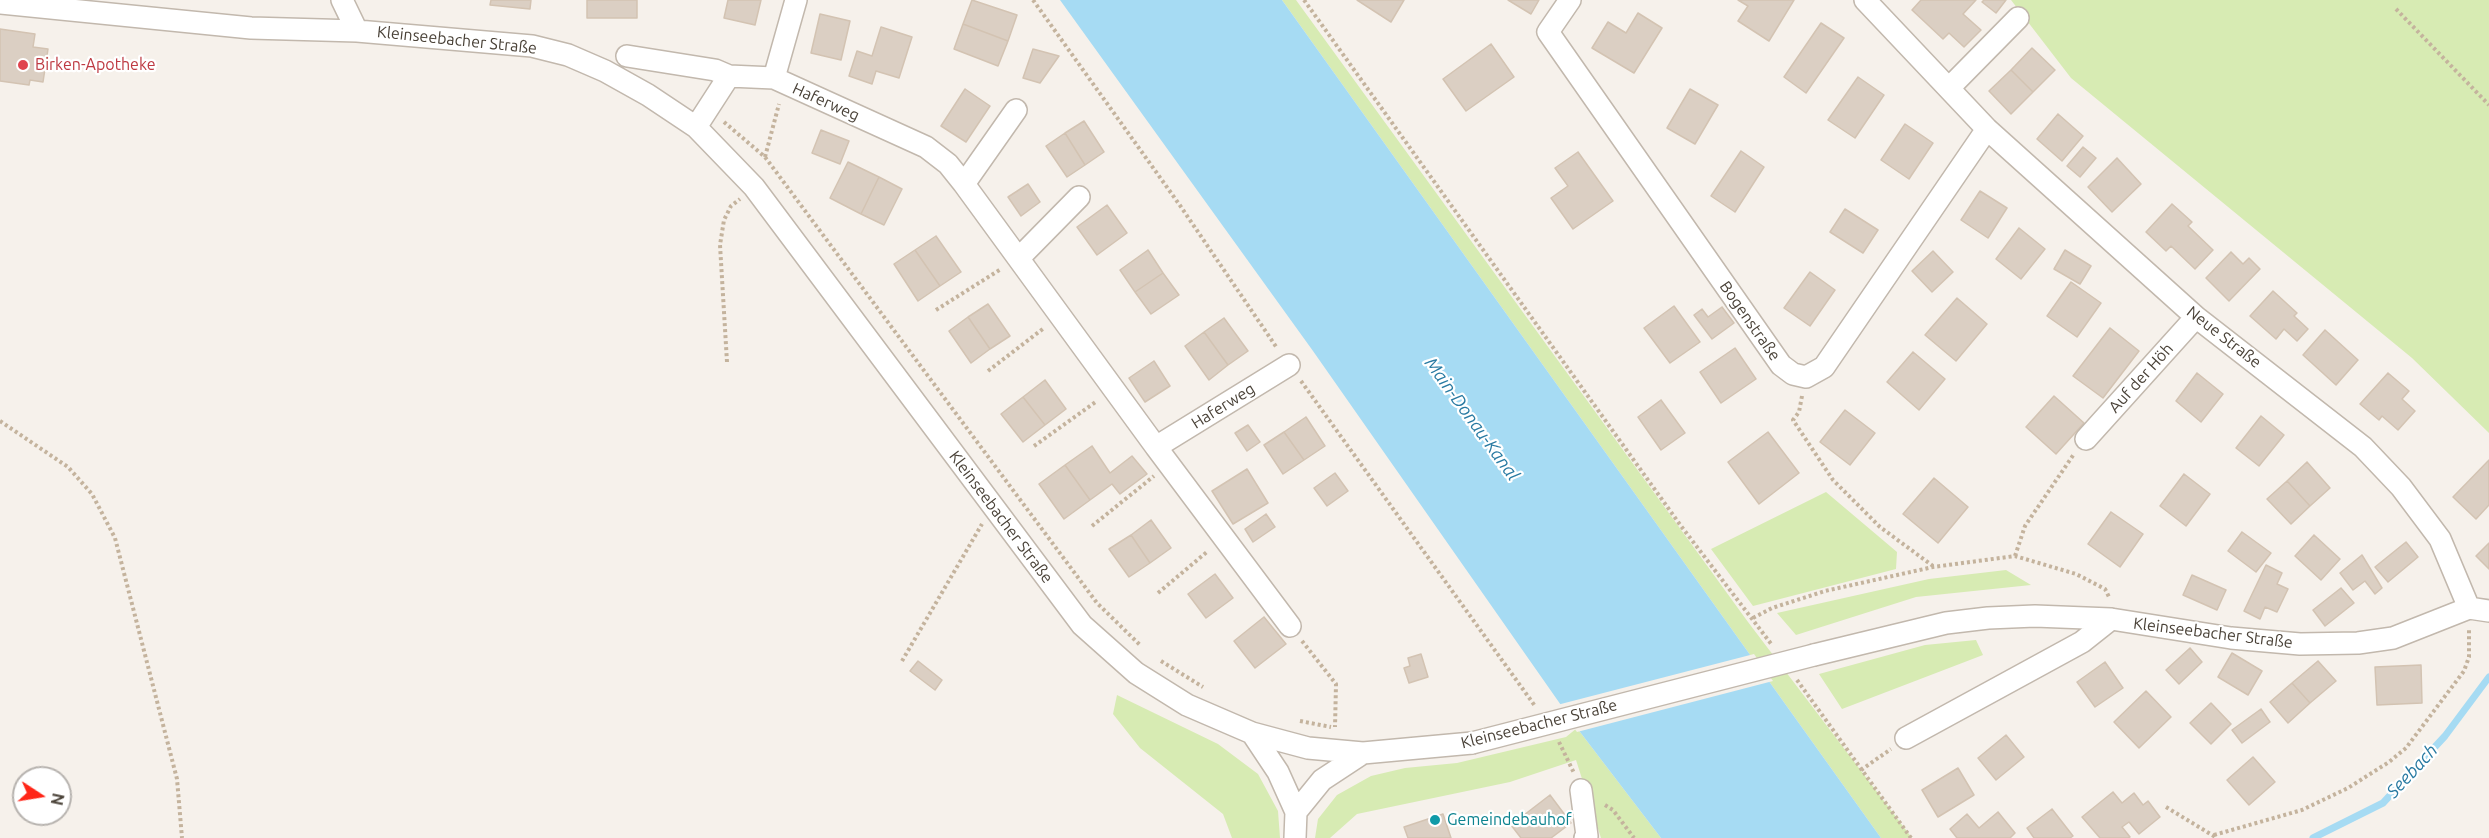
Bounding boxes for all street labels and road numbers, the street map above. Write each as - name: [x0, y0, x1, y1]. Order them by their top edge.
- street label: Kleinseebacher Straße: [376, 22, 538, 58]
- street label: Haferweg: [790, 79, 862, 125]
- street label: Bogenstraße: [1716, 278, 1784, 364]
- street label: Neue Straße: [2183, 302, 2265, 372]
- street label: Auf der Höh: [2105, 339, 2177, 417]
- street label: Haferweg: [1188, 379, 1258, 433]
- street label: Kleinseebacher Straße: [945, 447, 1057, 587]
- street label: Kleinseebacher Straße: [2132, 614, 2294, 652]
- street label: Kleinseebacher Straße: [1459, 695, 1619, 753]

